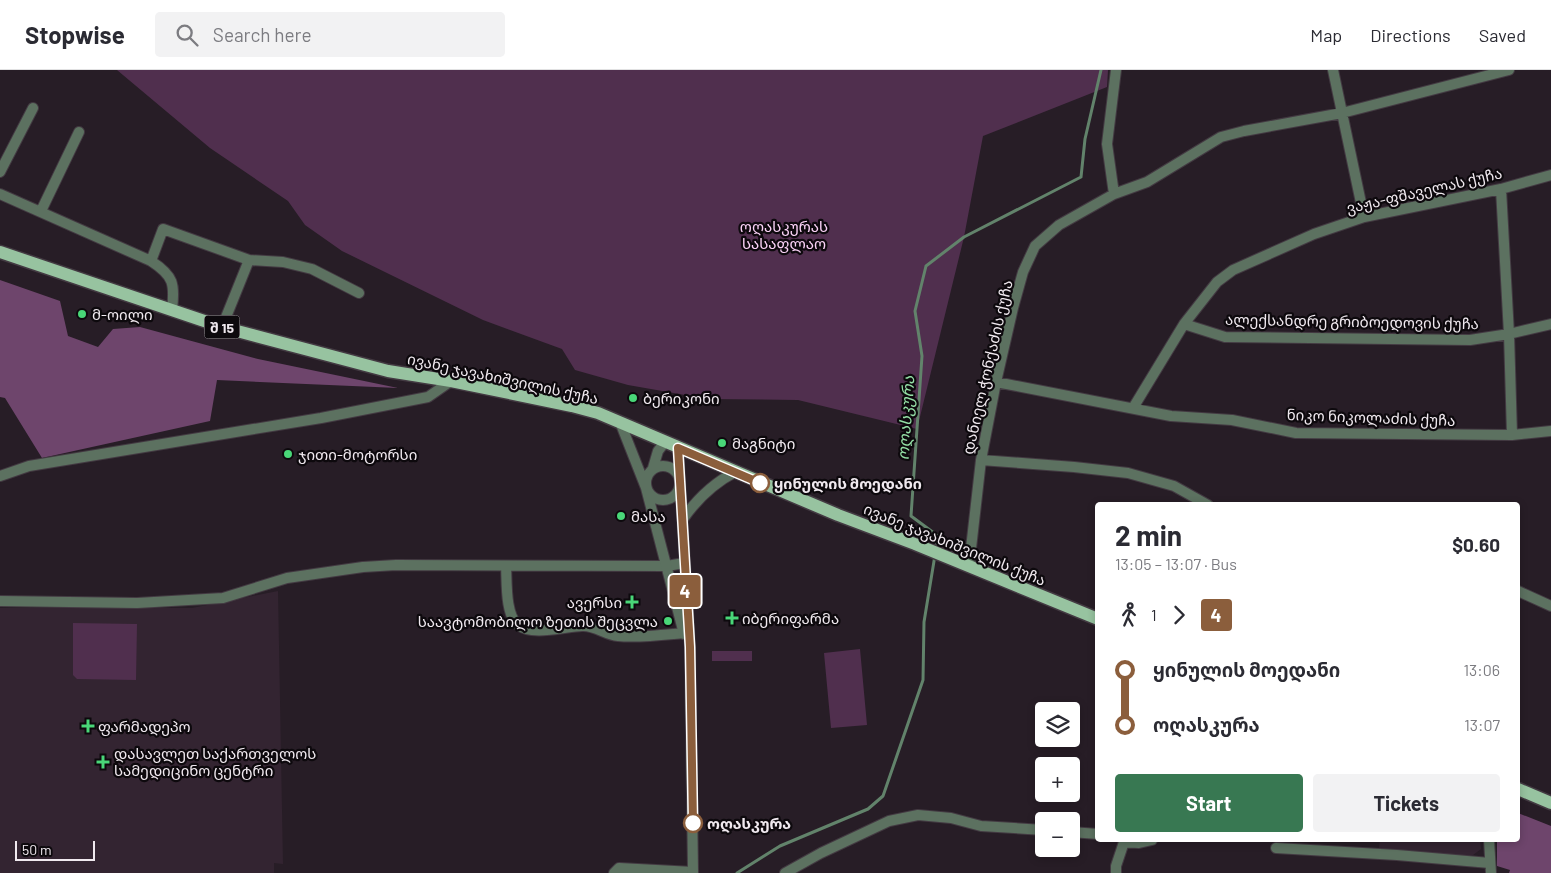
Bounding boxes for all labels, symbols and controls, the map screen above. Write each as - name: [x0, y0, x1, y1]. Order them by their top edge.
- search box: [155, 12, 505, 57]
- text: Stopwise: [25, 20, 125, 49]
- icon: search: [173, 21, 201, 49]
- text: Search here: [213, 23, 312, 46]
- text: Map: [1310, 24, 1342, 46]
- text: Directions: [1370, 24, 1451, 46]
- text: Saved: [1479, 24, 1526, 46]
- street label: ვაჟა-ფშაველას ქუჩა: [1344, 163, 1504, 218]
- park label: ოღასკურას სასაფლაო: [740, 217, 828, 253]
- street label: დანიელ ჭონქაძის ქუჩა: [958, 278, 1017, 456]
- place label: მ-ოილი: [92, 305, 153, 324]
- marker: მ-ოილი: [76, 308, 88, 320]
- street label: ალექსანდრე გრიბოედოვის ქუჩა: [1225, 310, 1479, 333]
- road number: შ 15: [204, 316, 240, 338]
- street label: ივანე ჯავახიშვილის ქუჩა: [406, 349, 600, 408]
- water label: ოღასკურა: [893, 375, 918, 461]
- place label: ბერიკონი: [643, 389, 720, 408]
- marker: ბერიკონი: [627, 392, 639, 404]
- street label: ნიკო ნიკოლაძის ქუჩა: [1286, 405, 1456, 430]
- place label: მაგნიტი: [732, 434, 795, 453]
- marker: მაგნიტი: [716, 437, 728, 449]
- place label: ჯითი-მოტორსი: [298, 445, 417, 464]
- marker: ჯითი-მოტორსი: [282, 448, 294, 460]
- marker: ყინულის მოედანი: [750, 473, 770, 493]
- place label: ყინულის მოედანი: [774, 474, 922, 493]
- street label: ივანე ჯავახიშვილის ქუჩა: [861, 499, 1049, 590]
- place label: მასა: [631, 507, 666, 525]
- marker: მასა: [615, 510, 627, 522]
- text: 2 min: [1115, 518, 1182, 552]
- text: $0.60: [1452, 533, 1500, 556]
- text: 13:05 – 13:07 · Bus: [1115, 554, 1237, 573]
- line badge: 4: [669, 575, 701, 607]
- text: 4: [680, 580, 690, 602]
- place label: ავერსი: [567, 593, 622, 612]
- marker: ავერსი: [626, 596, 638, 608]
- icon: walk: [1115, 601, 1143, 629]
- icon: forward: [1165, 601, 1193, 629]
- text: 4: [1211, 604, 1222, 626]
- text: 1: [1151, 605, 1157, 624]
- place label: იბერიფარმა: [742, 609, 839, 628]
- place label: საავტომობილო ზეთის შეცვლა: [418, 612, 658, 631]
- marker: იბერიფარმა: [726, 612, 738, 624]
- marker: საავტომობილო ზეთის შეცვლა: [662, 615, 674, 627]
- text: ყინულის მოედანი: [1153, 658, 1340, 681]
- text: 13:06: [1463, 660, 1500, 679]
- map controls: [1035, 702, 1080, 857]
- button: layers: [1035, 702, 1080, 747]
- text: ოღასკურა: [1153, 713, 1260, 736]
- text: 13:07: [1464, 715, 1500, 734]
- place label: ფარმადეპო: [98, 717, 191, 736]
- marker: ფარმადეპო: [82, 720, 94, 732]
- place label: დასავლეთ საქართველოს სამედიცინო ცენტრი: [114, 744, 316, 780]
- marker: დასავლეთ საქართველოს სამედიცინო ცენტრი: [96, 755, 110, 769]
- button: +: [1035, 757, 1080, 802]
- button: Start: [1115, 774, 1303, 832]
- button: Tickets: [1313, 774, 1500, 832]
- button: −: [1035, 812, 1080, 857]
- marker: ოღასკურა: [683, 813, 703, 833]
- place label: ოღასკურა: [707, 814, 791, 833]
- scale bar: [15, 838, 95, 861]
- text: 50 m: [22, 841, 51, 858]

